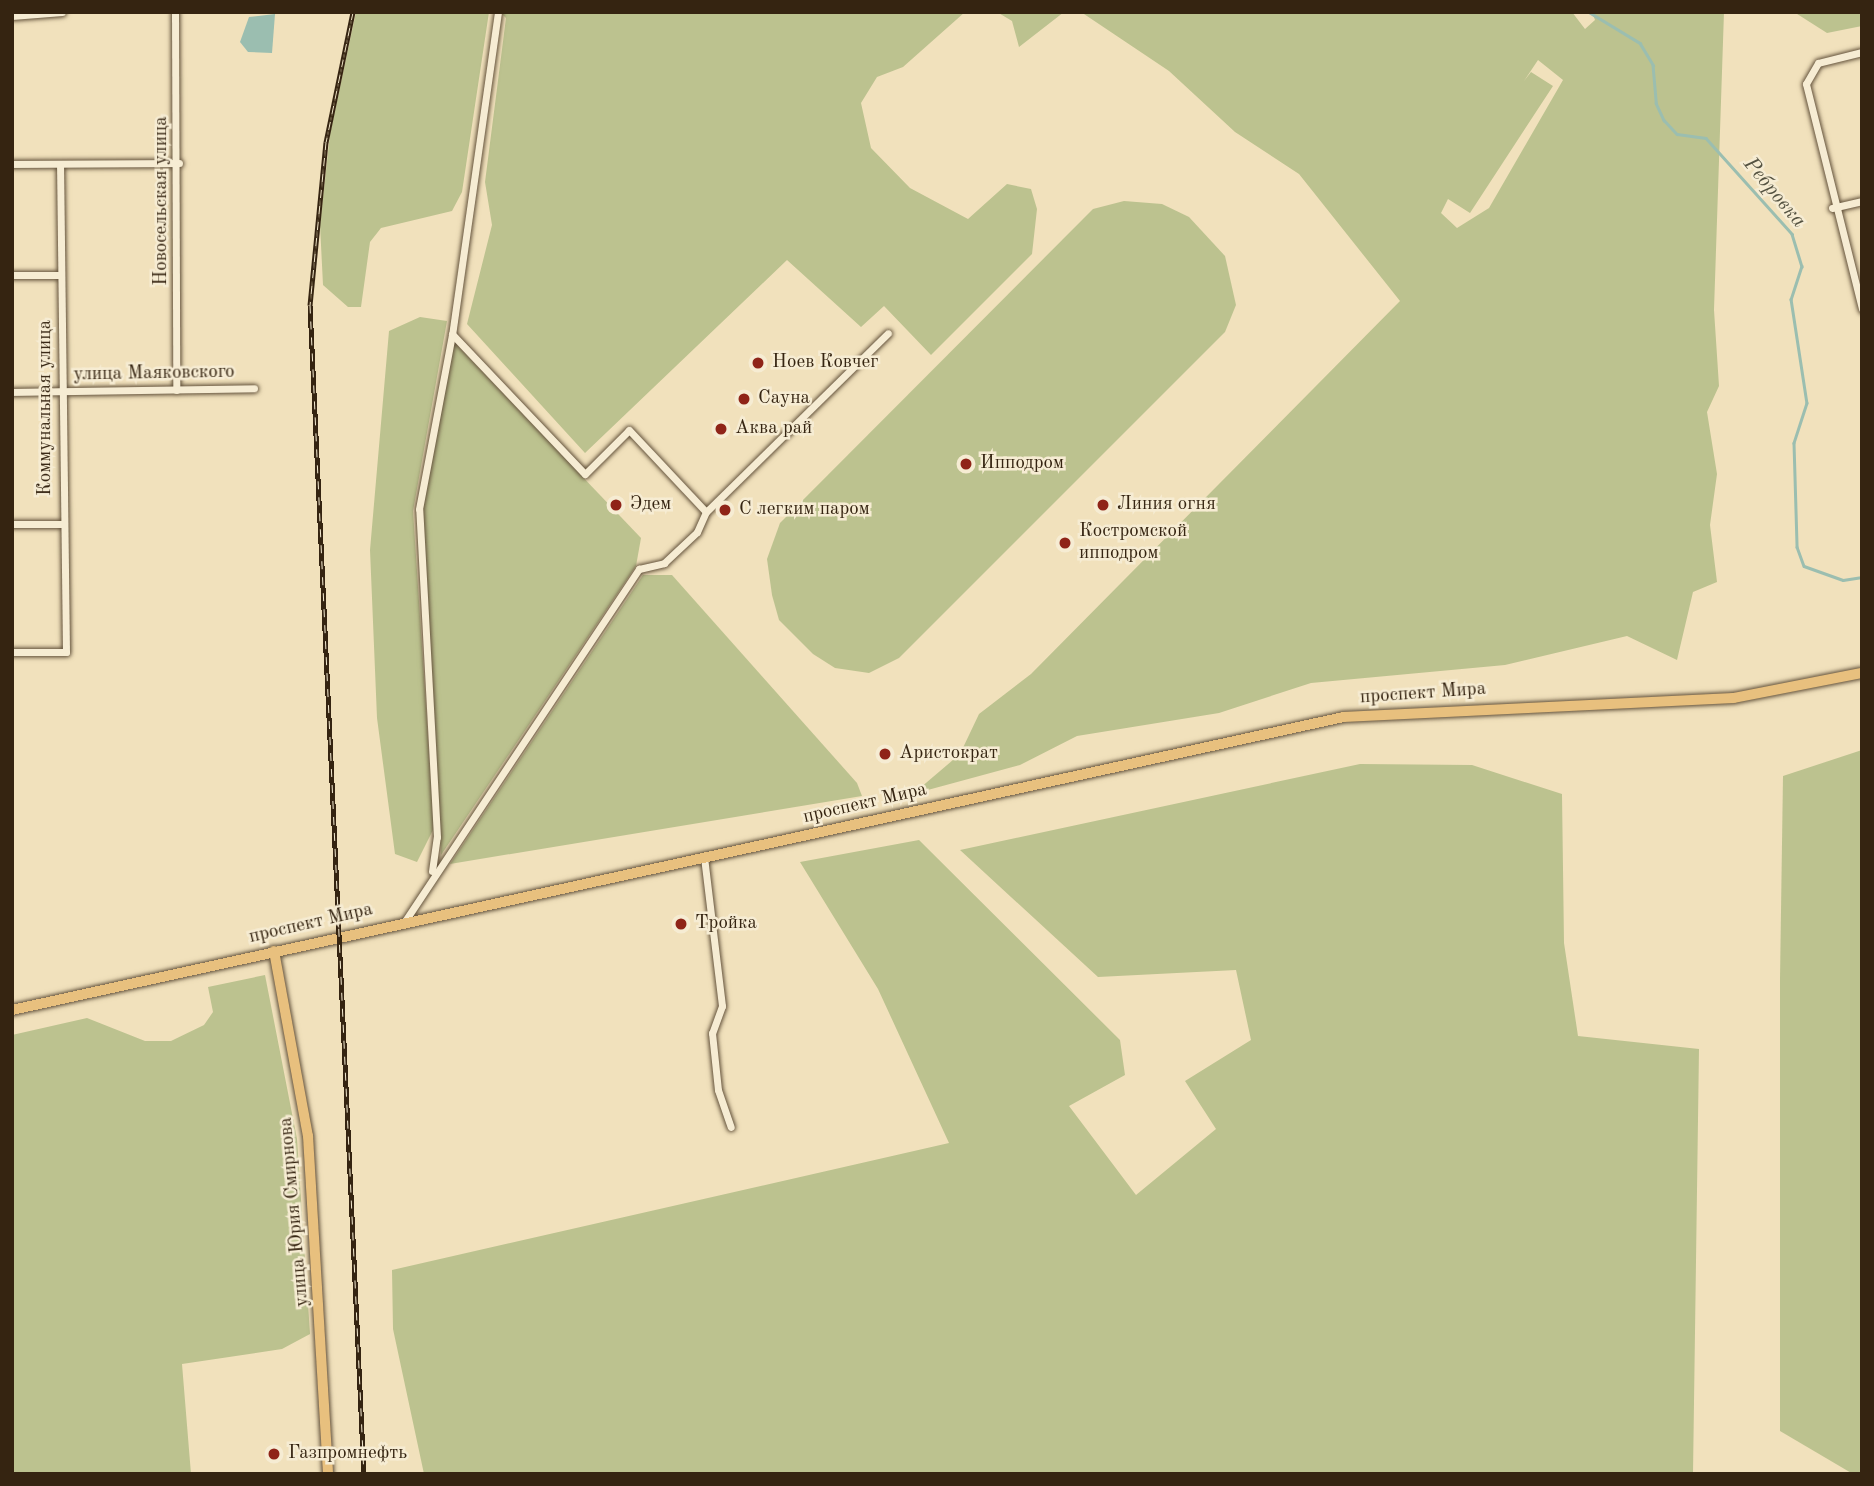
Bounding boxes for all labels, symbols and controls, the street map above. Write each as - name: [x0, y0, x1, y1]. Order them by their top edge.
- street label: Новосельская улица: [151, 116, 173, 286]
- water label: Ребровка: [1737, 152, 1811, 234]
- street label: Коммунальная улица: [35, 320, 57, 496]
- place label: Ноев Ковчег: [772, 352, 878, 374]
- marker: Ноев Ковчег: [750, 355, 766, 371]
- street label: улица Маяковского: [73, 361, 235, 387]
- place label: Сауна: [758, 388, 810, 410]
- marker: Сауна: [736, 391, 752, 407]
- place label: Аква рай: [735, 418, 812, 440]
- marker: Аква рай: [713, 421, 729, 437]
- place label: Ипподром: [980, 453, 1064, 475]
- marker: Ипподром: [958, 456, 974, 472]
- place label: Эдем: [630, 494, 671, 516]
- place label: Линия огня: [1117, 494, 1216, 516]
- marker: Эдем: [608, 497, 624, 513]
- marker: Линия огня: [1095, 497, 1111, 513]
- place label: С легким паром: [739, 499, 870, 521]
- marker: С легким паром: [717, 502, 733, 518]
- place label: Костромской ипподром: [1079, 521, 1187, 565]
- marker: Костромской ипподром: [1057, 535, 1073, 551]
- street label: проспект Мира: [1359, 678, 1487, 710]
- place label: Аристократ: [899, 743, 998, 765]
- marker: Аристократ: [877, 746, 893, 762]
- street label: проспект Мира: [801, 779, 929, 829]
- street label: проспект Мира: [247, 899, 375, 949]
- place label: Тройка: [695, 913, 757, 935]
- marker: Тройка: [673, 916, 689, 932]
- street label: улица Юрия Смирнова: [275, 1116, 315, 1308]
- place label: Газпромнефть: [288, 1443, 407, 1465]
- marker: Газпромнефть: [266, 1446, 282, 1462]

